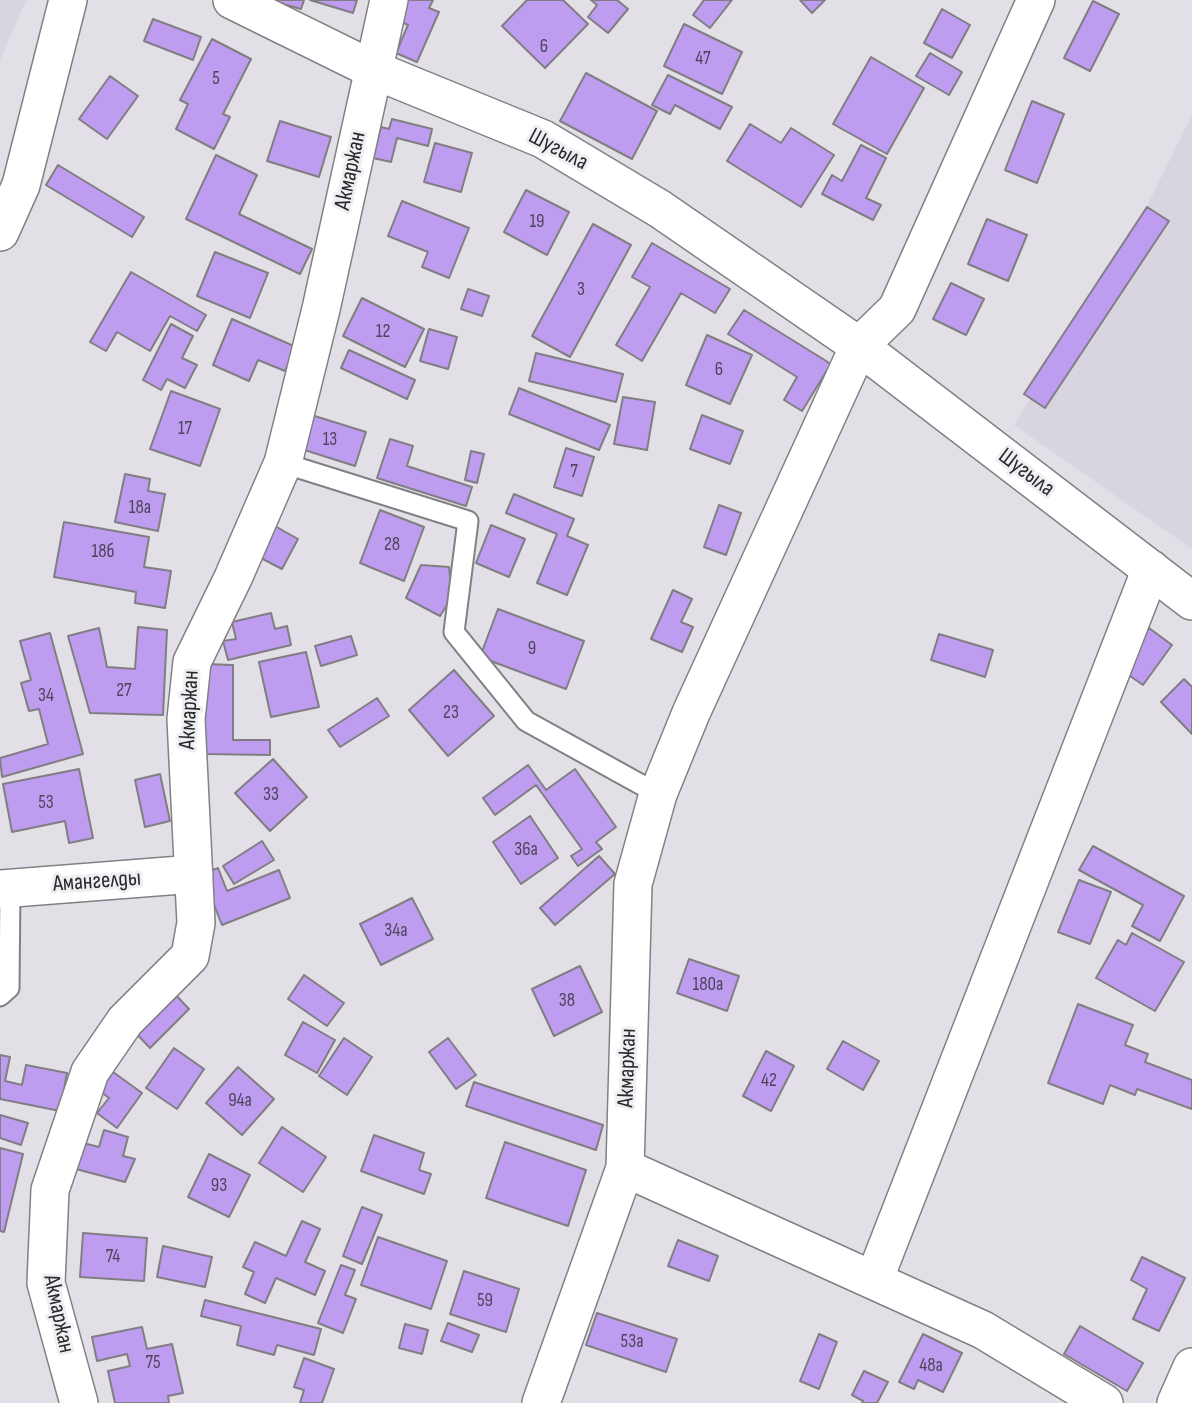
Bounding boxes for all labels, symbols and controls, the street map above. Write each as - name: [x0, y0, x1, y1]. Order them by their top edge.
- house number: 6: [540, 36, 548, 58]
- house number: 47: [695, 48, 711, 70]
- house number: 5: [212, 68, 220, 90]
- street label: Шугыла: [524, 123, 592, 177]
- street label: Акмаржан: [329, 129, 373, 213]
- house number: 19: [529, 211, 545, 233]
- house number: 3: [577, 279, 585, 301]
- house number: 12: [376, 321, 390, 343]
- house number: 6: [715, 359, 723, 381]
- house number: 17: [178, 418, 192, 440]
- house number: 13: [323, 429, 337, 451]
- street label: Шугыла: [992, 443, 1060, 503]
- house number: 7: [570, 461, 578, 483]
- house number: 18а: [129, 497, 151, 519]
- house number: 28: [384, 534, 400, 556]
- house number: 18б: [92, 541, 114, 563]
- house number: 9: [528, 638, 536, 660]
- street label: Акмаржан: [174, 670, 206, 750]
- house number: 27: [116, 680, 132, 702]
- house number: 34: [38, 685, 54, 707]
- house number: 23: [443, 702, 459, 724]
- house number: 33: [263, 784, 279, 806]
- house number: 53: [38, 792, 54, 814]
- house number: 36а: [514, 839, 538, 861]
- street label: Амангелды: [52, 865, 142, 899]
- house number: 34а: [384, 920, 408, 942]
- house number: 180а: [693, 974, 723, 996]
- house number: 38: [559, 990, 575, 1012]
- street label: Акмаржан: [613, 1028, 643, 1108]
- house number: 42: [761, 1070, 777, 1092]
- house number: 94а: [228, 1090, 252, 1112]
- house number: 93: [211, 1175, 227, 1197]
- house number: 74: [106, 1246, 120, 1268]
- street label: Акмаржан: [36, 1272, 80, 1356]
- house number: 59: [477, 1290, 493, 1312]
- house number: 53а: [621, 1331, 643, 1353]
- house number: 75: [145, 1352, 161, 1374]
- house number: 48а: [919, 1355, 943, 1377]

